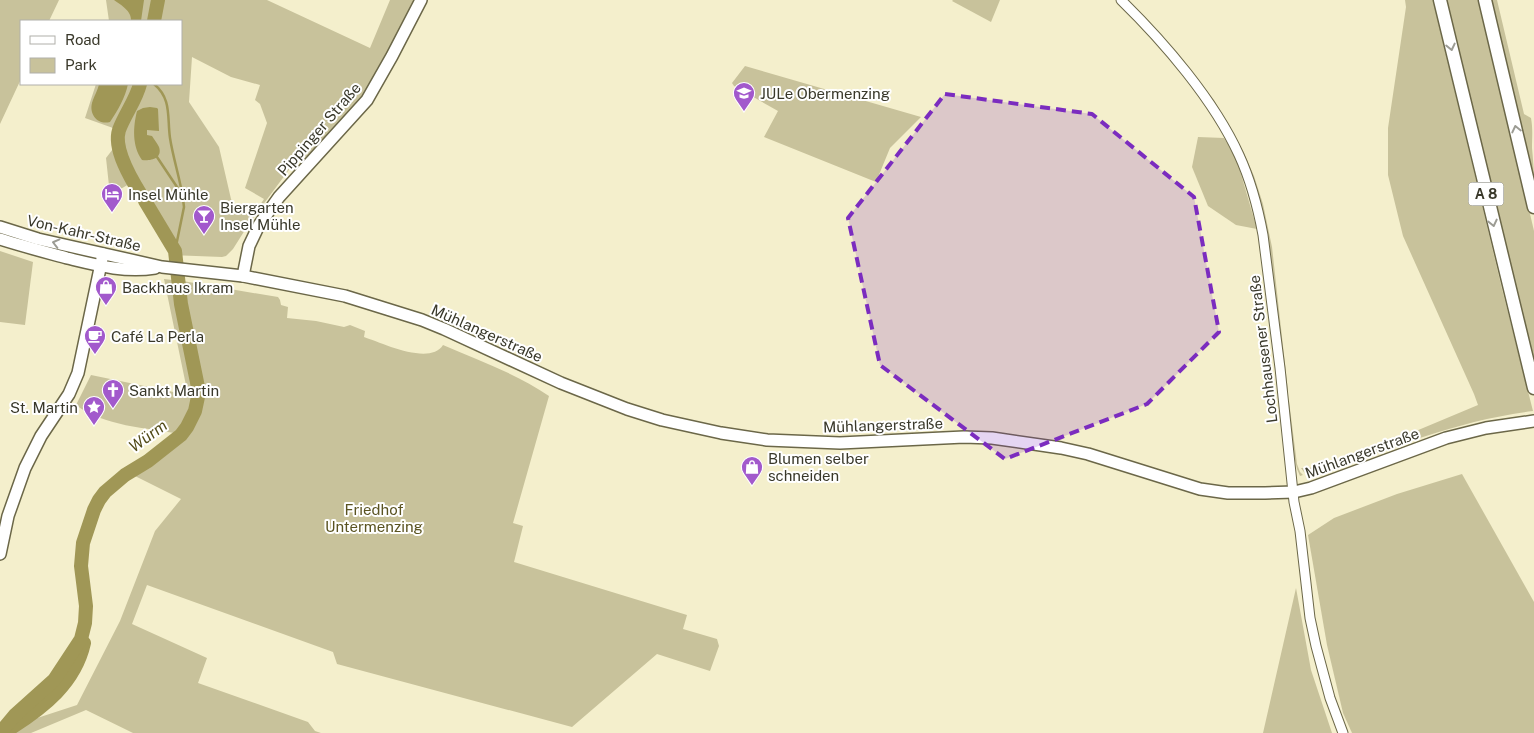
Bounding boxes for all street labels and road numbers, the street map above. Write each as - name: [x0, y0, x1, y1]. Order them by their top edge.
- street label: Pippinger Straße: [274, 79, 364, 179]
- road number: A 8: [1468, 182, 1504, 205]
- street label: Von-Kahr-Straße: [25, 212, 143, 254]
- street label: Lochhausener Straße: [1245, 274, 1281, 424]
- street label: Mühlangerstraße: [429, 301, 545, 365]
- street label: Mühlangerstraße: [823, 414, 943, 436]
- street label: Mühlangerstraße: [1303, 424, 1421, 482]

